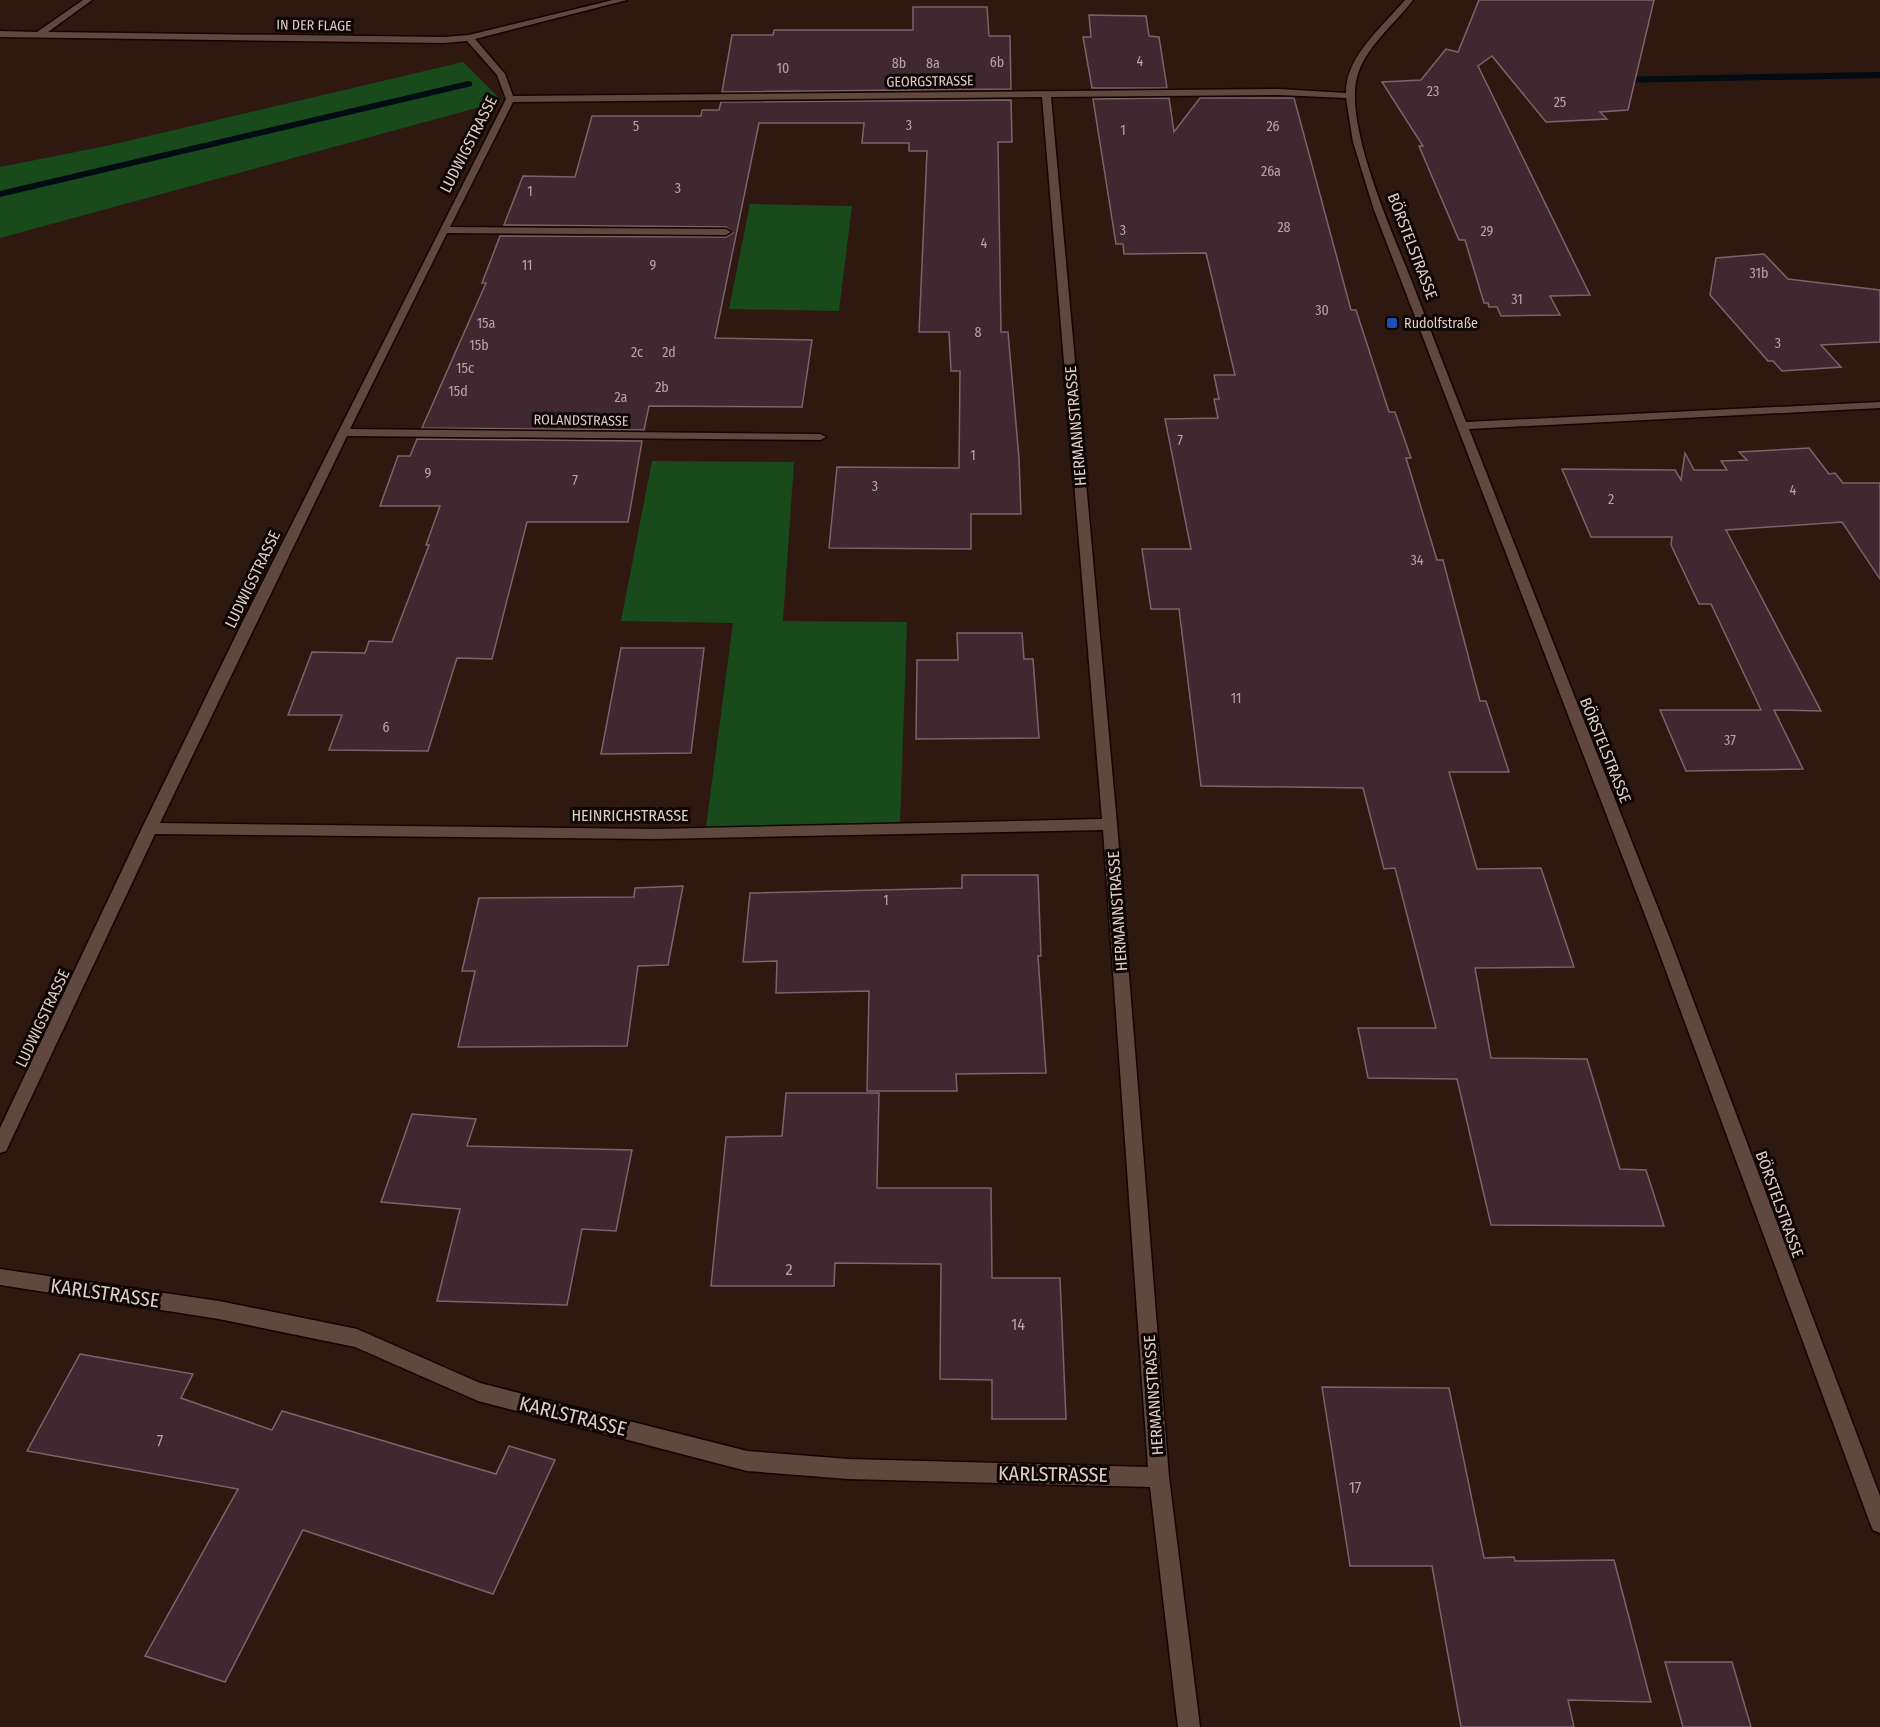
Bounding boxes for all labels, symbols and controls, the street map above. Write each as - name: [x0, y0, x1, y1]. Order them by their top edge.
- street label: IN DER FLAGE: [276, 16, 352, 35]
- house number: 4: [1137, 53, 1144, 70]
- house number: 6b: [990, 54, 1004, 71]
- house number: 8b: [892, 55, 906, 72]
- house number: 8a: [926, 55, 940, 72]
- house number: 10: [777, 60, 789, 77]
- street label: GEORGSTRASSE: [886, 72, 974, 91]
- house number: 23: [1427, 83, 1439, 100]
- street label: LUDWIGSTRASSE: [436, 93, 501, 196]
- house number: 25: [1554, 94, 1566, 111]
- house number: 3: [906, 117, 912, 134]
- house number: 5: [633, 118, 639, 135]
- house number: 26: [1266, 118, 1280, 135]
- house number: 1: [1120, 122, 1126, 139]
- house number: 26a: [1261, 163, 1281, 180]
- house number: 3: [675, 180, 681, 197]
- house number: 1: [527, 183, 533, 200]
- street label: BÖRSTELSTRASSE: [1384, 190, 1441, 302]
- house number: 28: [1277, 219, 1291, 236]
- house number: 3: [1120, 222, 1126, 239]
- house number: 29: [1481, 223, 1494, 240]
- house number: 4: [981, 235, 988, 252]
- house number: 11: [522, 257, 532, 274]
- house number: 9: [650, 257, 657, 274]
- house number: 31b: [1750, 265, 1768, 282]
- house number: 31: [1511, 291, 1523, 308]
- house number: 30: [1315, 302, 1329, 319]
- house number: 15a: [477, 315, 496, 332]
- place label: Rudolfstraße: [1404, 315, 1478, 332]
- marker: Rudolfstraße: [1385, 316, 1399, 330]
- house number: 8: [975, 324, 982, 341]
- house number: 3: [1775, 335, 1781, 352]
- house number: 15b: [469, 337, 489, 354]
- house number: 2c: [631, 344, 643, 361]
- house number: 2d: [662, 344, 676, 361]
- house number: 15c: [456, 360, 474, 377]
- street label: HERMANNSTRASSE: [1061, 365, 1090, 487]
- house number: 2b: [655, 379, 669, 396]
- house number: 15d: [448, 383, 468, 400]
- house number: 2a: [615, 389, 628, 406]
- street label: ROLANDSTRASSE: [533, 411, 629, 430]
- house number: 7: [1177, 432, 1183, 449]
- house number: 1: [970, 447, 976, 464]
- house number: 9: [425, 465, 432, 482]
- house number: 7: [572, 472, 578, 489]
- house number: 3: [872, 478, 878, 495]
- house number: 4: [1790, 482, 1797, 499]
- house number: 2: [1608, 491, 1614, 508]
- street label: LUDWIGSTRASSE: [221, 527, 284, 631]
- house number: 34: [1410, 552, 1424, 569]
- house number: 11: [1231, 690, 1241, 707]
- street label: BÖRSTELSTRASSE: [1576, 695, 1635, 806]
- house number: 6: [383, 719, 390, 736]
- house number: 37: [1724, 732, 1736, 749]
- street label: HEINRICHSTRASSE: [571, 806, 689, 825]
- street label: HERMANNSTRASSE: [1104, 850, 1131, 972]
- house number: 1: [883, 892, 889, 909]
- street label: LUDWIGSTRASSE: [11, 966, 73, 1070]
- street label: BÖRSTELSTRASSE: [1751, 1148, 1808, 1260]
- house number: 2: [785, 1260, 793, 1279]
- street label: KARLSTRASSE: [49, 1273, 161, 1313]
- house number: 14: [1011, 1315, 1025, 1334]
- street label: HERMANNSTRASSE: [1140, 1334, 1167, 1456]
- street label: KARLSTRASSE: [517, 1391, 629, 1441]
- house number: 7: [157, 1431, 164, 1450]
- street label: KARLSTRASSE: [998, 1461, 1108, 1487]
- house number: 17: [1349, 1478, 1362, 1497]

